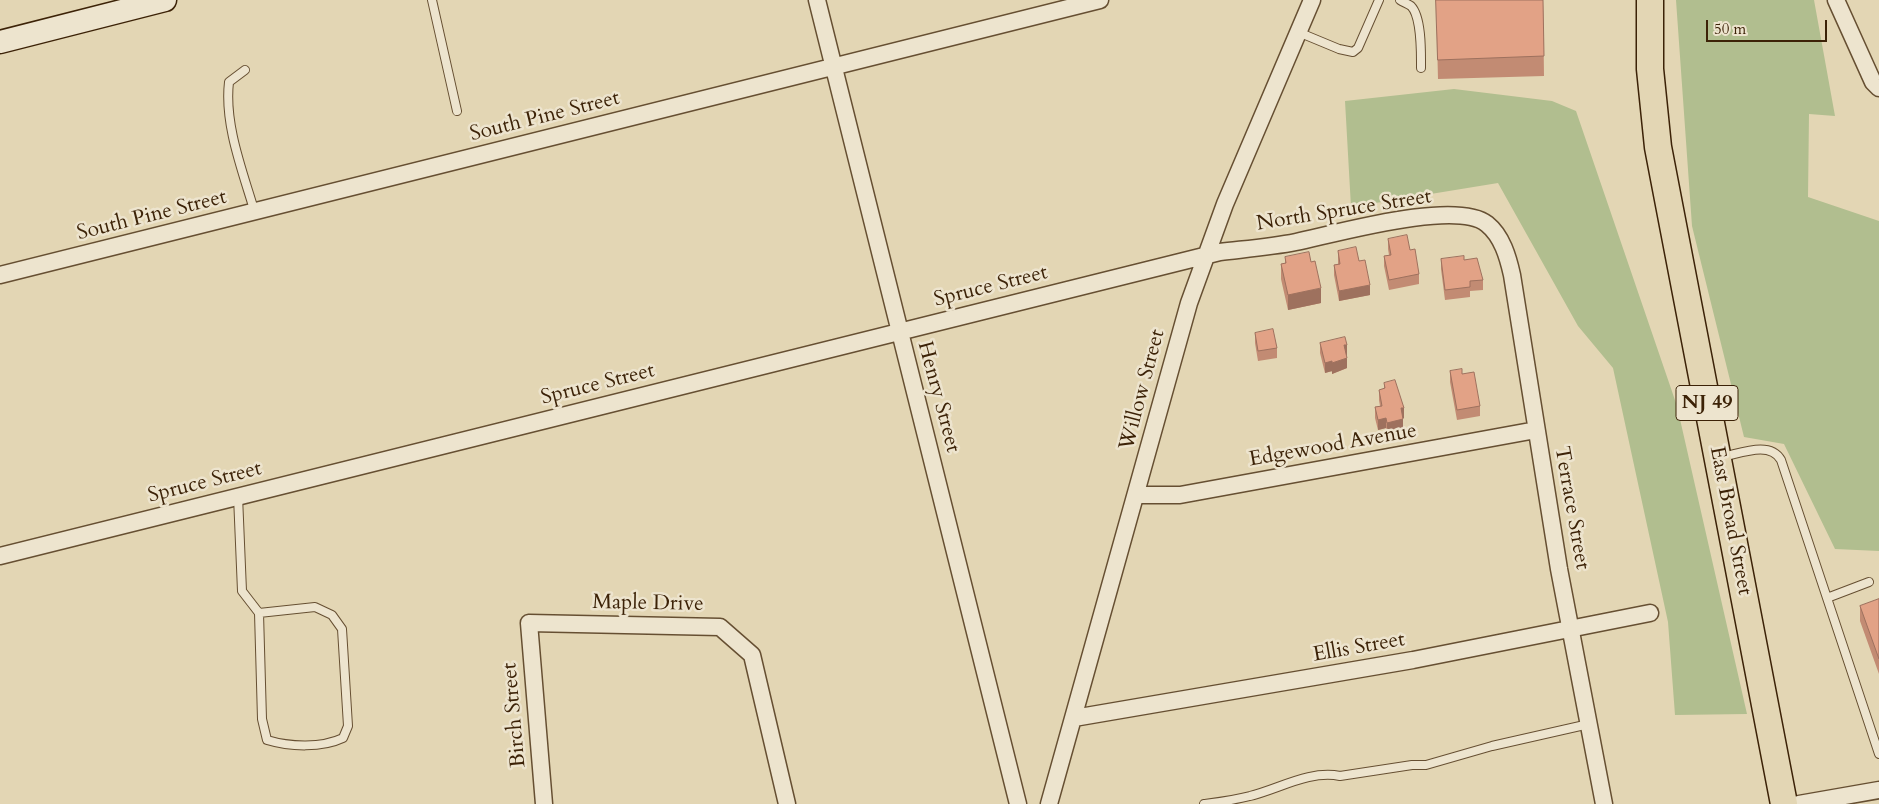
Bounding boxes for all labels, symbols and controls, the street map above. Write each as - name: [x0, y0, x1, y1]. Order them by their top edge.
- scale bar: [1709, 10, 1830, 42]
- text: 50 m: [1714, 19, 1746, 39]
- street label: South Pine Street: [468, 86, 622, 148]
- street label: South Pine Street: [75, 185, 229, 247]
- street label: North Spruce Street: [1255, 185, 1433, 237]
- street label: Spruce Street: [932, 261, 1050, 313]
- street label: Willow Street: [1115, 327, 1171, 453]
- street label: Henry Street: [911, 339, 965, 455]
- street label: Spruce Street: [539, 359, 657, 411]
- road number: NJ 49: [1676, 386, 1738, 420]
- street label: Edgewood Avenue: [1247, 419, 1419, 473]
- street label: Terrace Street: [1548, 444, 1594, 572]
- street label: East Broad Street: [1703, 444, 1757, 598]
- street label: Spruce Street: [146, 457, 264, 509]
- street label: Maple Drive: [592, 590, 704, 618]
- street label: Ellis Street: [1311, 628, 1407, 668]
- street label: Birch Street: [498, 662, 532, 768]

